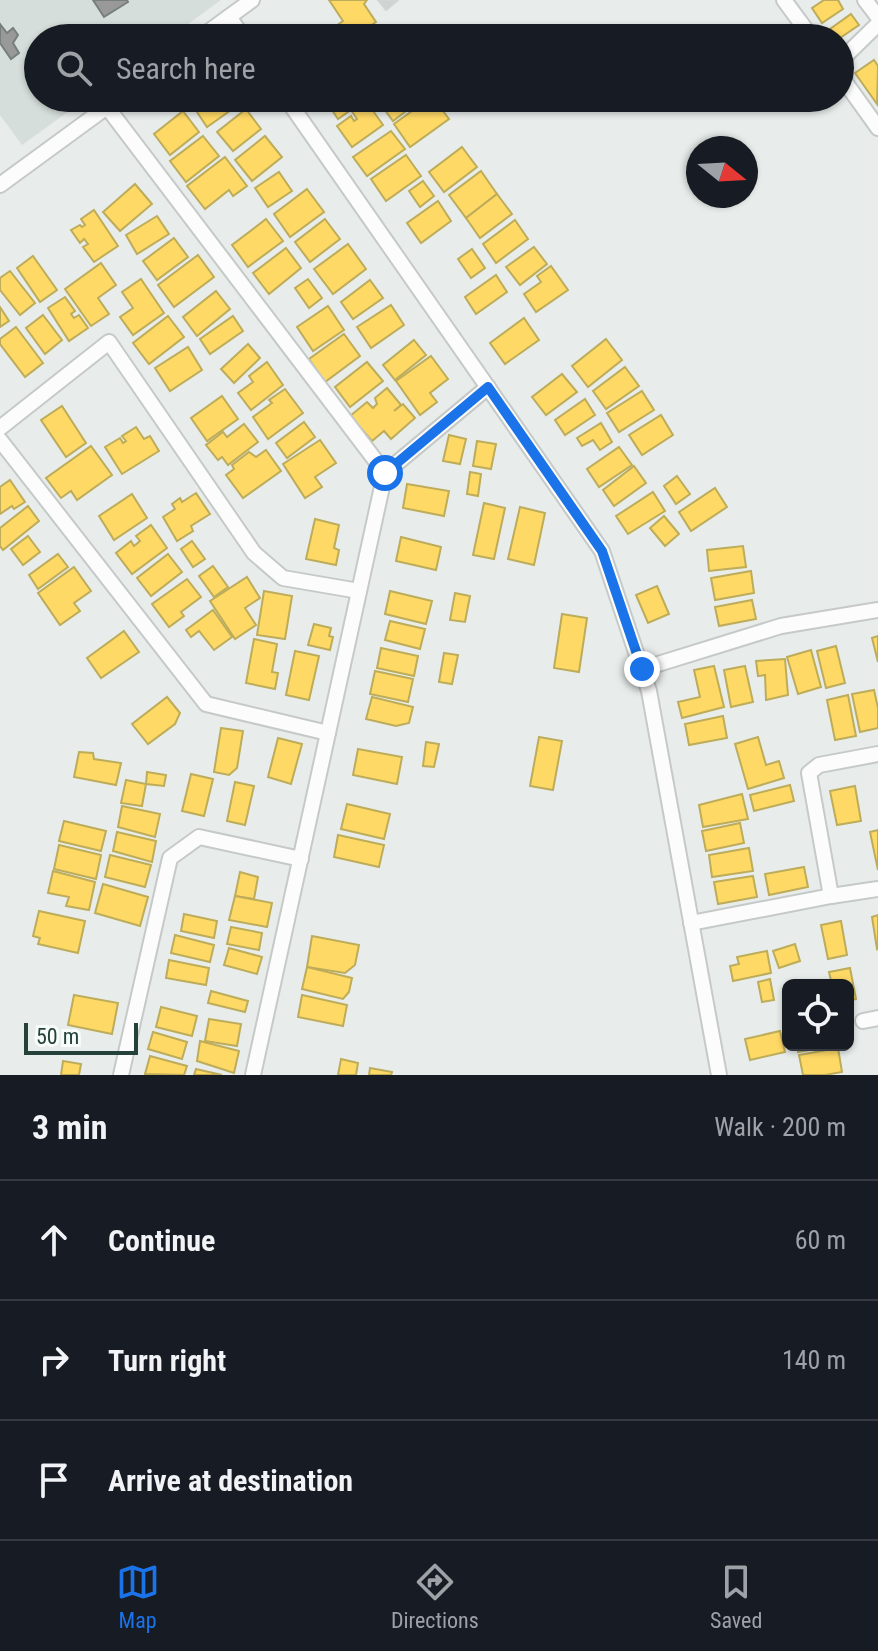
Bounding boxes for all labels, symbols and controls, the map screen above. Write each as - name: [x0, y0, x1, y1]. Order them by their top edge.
- search box: [24, 24, 854, 112]
- icon: search: [52, 46, 96, 90]
- text: Search here: [116, 51, 256, 86]
- north arrow: [686, 136, 758, 208]
- route start: [367, 455, 403, 491]
- route end: [624, 651, 660, 687]
- map controls: [782, 979, 854, 1051]
- button: locate: [782, 979, 854, 1051]
- scale bar: [24, 1019, 138, 1055]
- text: 50 m: [36, 1024, 79, 1049]
- text: 3 min: [32, 1107, 108, 1147]
- text: Walk · 200 m: [714, 1112, 846, 1142]
- icon: ahead: [32, 1218, 76, 1262]
- text: Continue: [108, 1223, 215, 1258]
- text: 60 m: [795, 1225, 846, 1255]
- icon: right: [32, 1338, 76, 1382]
- text: Turn right: [108, 1343, 226, 1378]
- text: 140 m: [782, 1345, 846, 1375]
- icon: arrive: [32, 1458, 76, 1502]
- text: Arrive at destination: [108, 1463, 353, 1498]
- tab: Map: [116, 1560, 160, 1633]
- tab: Directions: [391, 1560, 479, 1633]
- tab: Saved: [710, 1560, 762, 1633]

